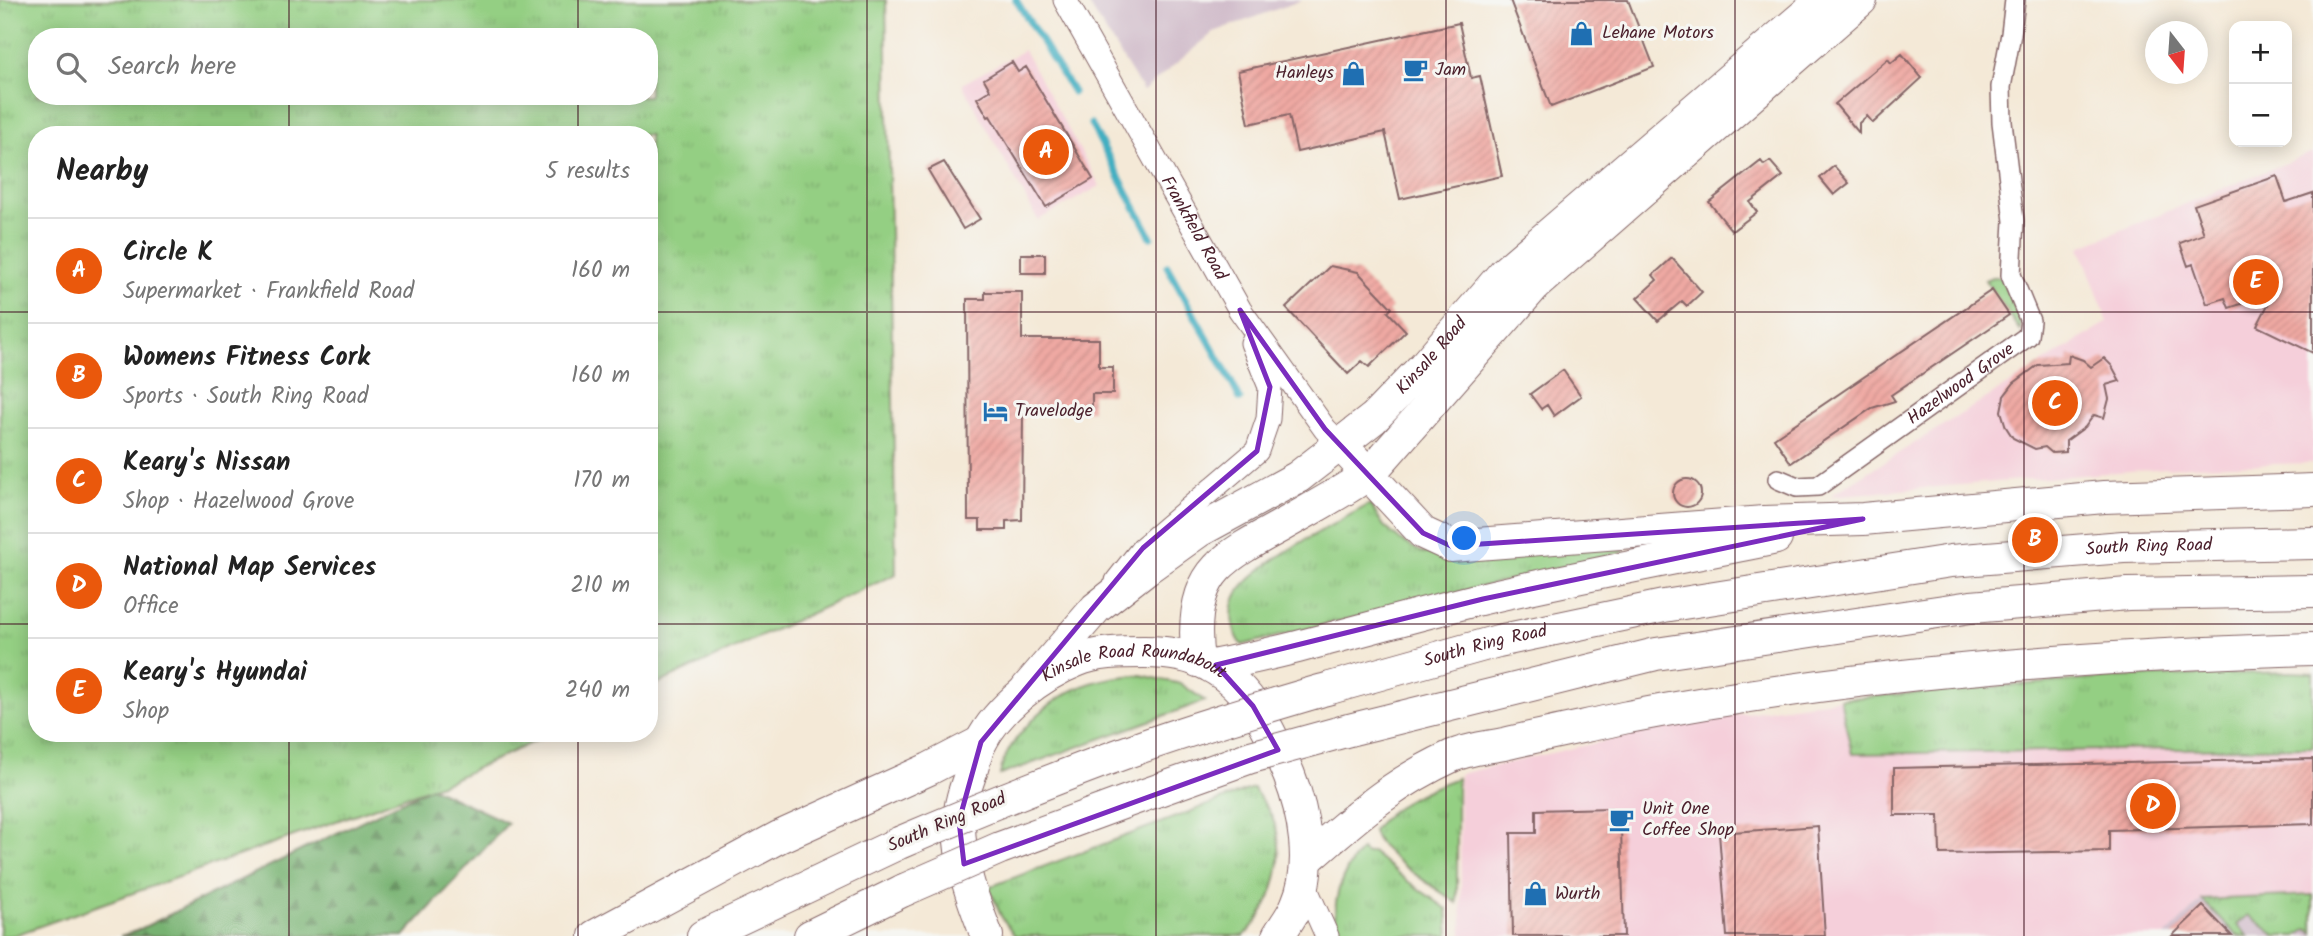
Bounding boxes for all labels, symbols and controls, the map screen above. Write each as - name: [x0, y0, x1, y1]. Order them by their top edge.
- shop icon: Lehane Motors: [1568, 19, 1596, 47]
- place label: Lehane Motors: [1602, 19, 1714, 48]
- north arrow: [2145, 21, 2208, 84]
- map controls: [2229, 21, 2292, 147]
- button: +: [2229, 21, 2292, 84]
- search box: [28, 28, 658, 105]
- text: Search here: [108, 46, 236, 88]
- icon: search: [52, 48, 90, 86]
- cafe icon: Jam: [1401, 56, 1429, 84]
- place label: Jam: [1435, 56, 1466, 85]
- place label: Hanleys: [1275, 59, 1334, 88]
- shop icon: Hanleys: [1340, 59, 1368, 87]
- button: −: [2229, 84, 2292, 147]
- pin: A: [1023, 126, 1069, 178]
- text: Nearby: [56, 148, 148, 196]
- text: 5 results: [545, 154, 630, 190]
- street label: Frankfield Road: [1153, 170, 1236, 287]
- text: Circle K: [123, 232, 213, 274]
- text: A: [72, 253, 86, 289]
- text: 160 m: [571, 253, 630, 289]
- pin: E: [2233, 256, 2279, 308]
- text: Supermarket · Frankfield Road: [123, 274, 414, 310]
- street label: Kinsale Road: [1389, 310, 1475, 402]
- street label: Hazelwood Grove: [1901, 336, 2021, 433]
- text: Womens Fitness Cork: [123, 337, 370, 379]
- text: B: [72, 358, 86, 394]
- text: 160 m: [571, 358, 630, 394]
- pin: C: [2032, 377, 2078, 429]
- text: Sports · South Ring Road: [123, 379, 368, 415]
- hotel icon: Travelodge: [981, 397, 1009, 425]
- place label: Travelodge: [1015, 397, 1093, 426]
- text: Keary's Nissan: [123, 442, 291, 484]
- text: C: [72, 463, 86, 499]
- text: 170 m: [573, 463, 630, 499]
- text: Shop · Hazelwood Grove: [123, 484, 354, 520]
- pin: B: [2012, 514, 2058, 566]
- your location: [1447, 521, 1481, 555]
- street label: South Ring Road: [2084, 531, 2213, 564]
- text: National Map Services: [123, 547, 376, 589]
- text: D: [71, 568, 87, 604]
- text: 210 m: [570, 568, 630, 604]
- text: Office: [123, 589, 178, 625]
- street label: South Ring Road: [1420, 616, 1551, 676]
- text: Kinsale Road Roundabout: [1036, 637, 1234, 691]
- text: Keary's Hyundai: [123, 652, 307, 694]
- street label: Kinsale Road Roundabout: [1037, 670, 1229, 694]
- text: E: [73, 673, 85, 709]
- text: 240 m: [565, 673, 630, 709]
- text: Shop: [123, 694, 169, 730]
- pin: D: [2130, 780, 2176, 832]
- street label: South Ring Road: [883, 785, 1012, 861]
- place label: Unit One Coffee Shop: [1642, 795, 1734, 845]
- cafe icon: Unit One Coffee Shop: [1608, 805, 1636, 833]
- shop icon: Wurth: [1521, 880, 1549, 908]
- place label: Wurth: [1555, 880, 1600, 909]

